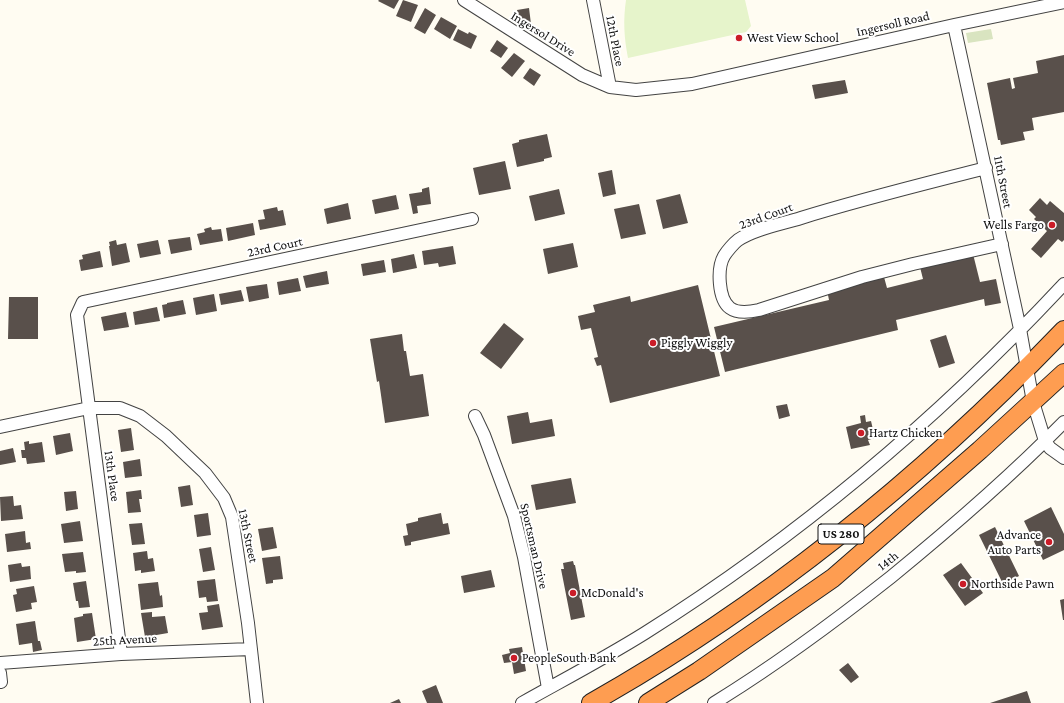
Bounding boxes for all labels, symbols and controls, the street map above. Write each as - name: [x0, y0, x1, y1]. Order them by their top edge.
- street label: Ingersol Drive: [508, 8, 578, 60]
- street label: Ingersoll Road: [855, 8, 931, 40]
- street label: 12th Place: [602, 14, 628, 68]
- place label: West View School: [747, 30, 839, 46]
- marker: West View School: [734, 33, 744, 43]
- street label: 11th Street: [990, 155, 1016, 209]
- street label: 23rd Court: [737, 199, 795, 233]
- place label: Wells Fargo: [983, 217, 1044, 233]
- marker: Wells Fargo: [1047, 220, 1057, 230]
- street label: 23rd Court: [246, 234, 304, 260]
- place label: Piggly Wiggly: [661, 335, 732, 351]
- marker: Piggly Wiggly: [648, 338, 658, 348]
- place label: Hartz Chicken: [869, 425, 943, 441]
- marker: Hartz Chicken: [856, 428, 866, 438]
- street label: 13th Place: [101, 450, 123, 502]
- street label: Sportsman Drive: [517, 502, 551, 590]
- street label: 13th Street: [235, 508, 261, 564]
- road number: US 280: [818, 524, 864, 544]
- place label: Advance Auto Parts: [987, 527, 1041, 558]
- marker: Advance Auto Parts: [1044, 537, 1054, 547]
- street label: 14th: [874, 548, 902, 574]
- place label: Northside Pawn: [971, 576, 1054, 592]
- marker: Northside Pawn: [958, 579, 968, 589]
- place label: McDonald's: [581, 585, 644, 601]
- marker: McDonald's: [568, 588, 578, 598]
- street label: 25th Avenue: [92, 631, 158, 649]
- place label: PeopleSouth Bank: [522, 650, 616, 666]
- marker: PeopleSouth Bank: [509, 653, 519, 663]

